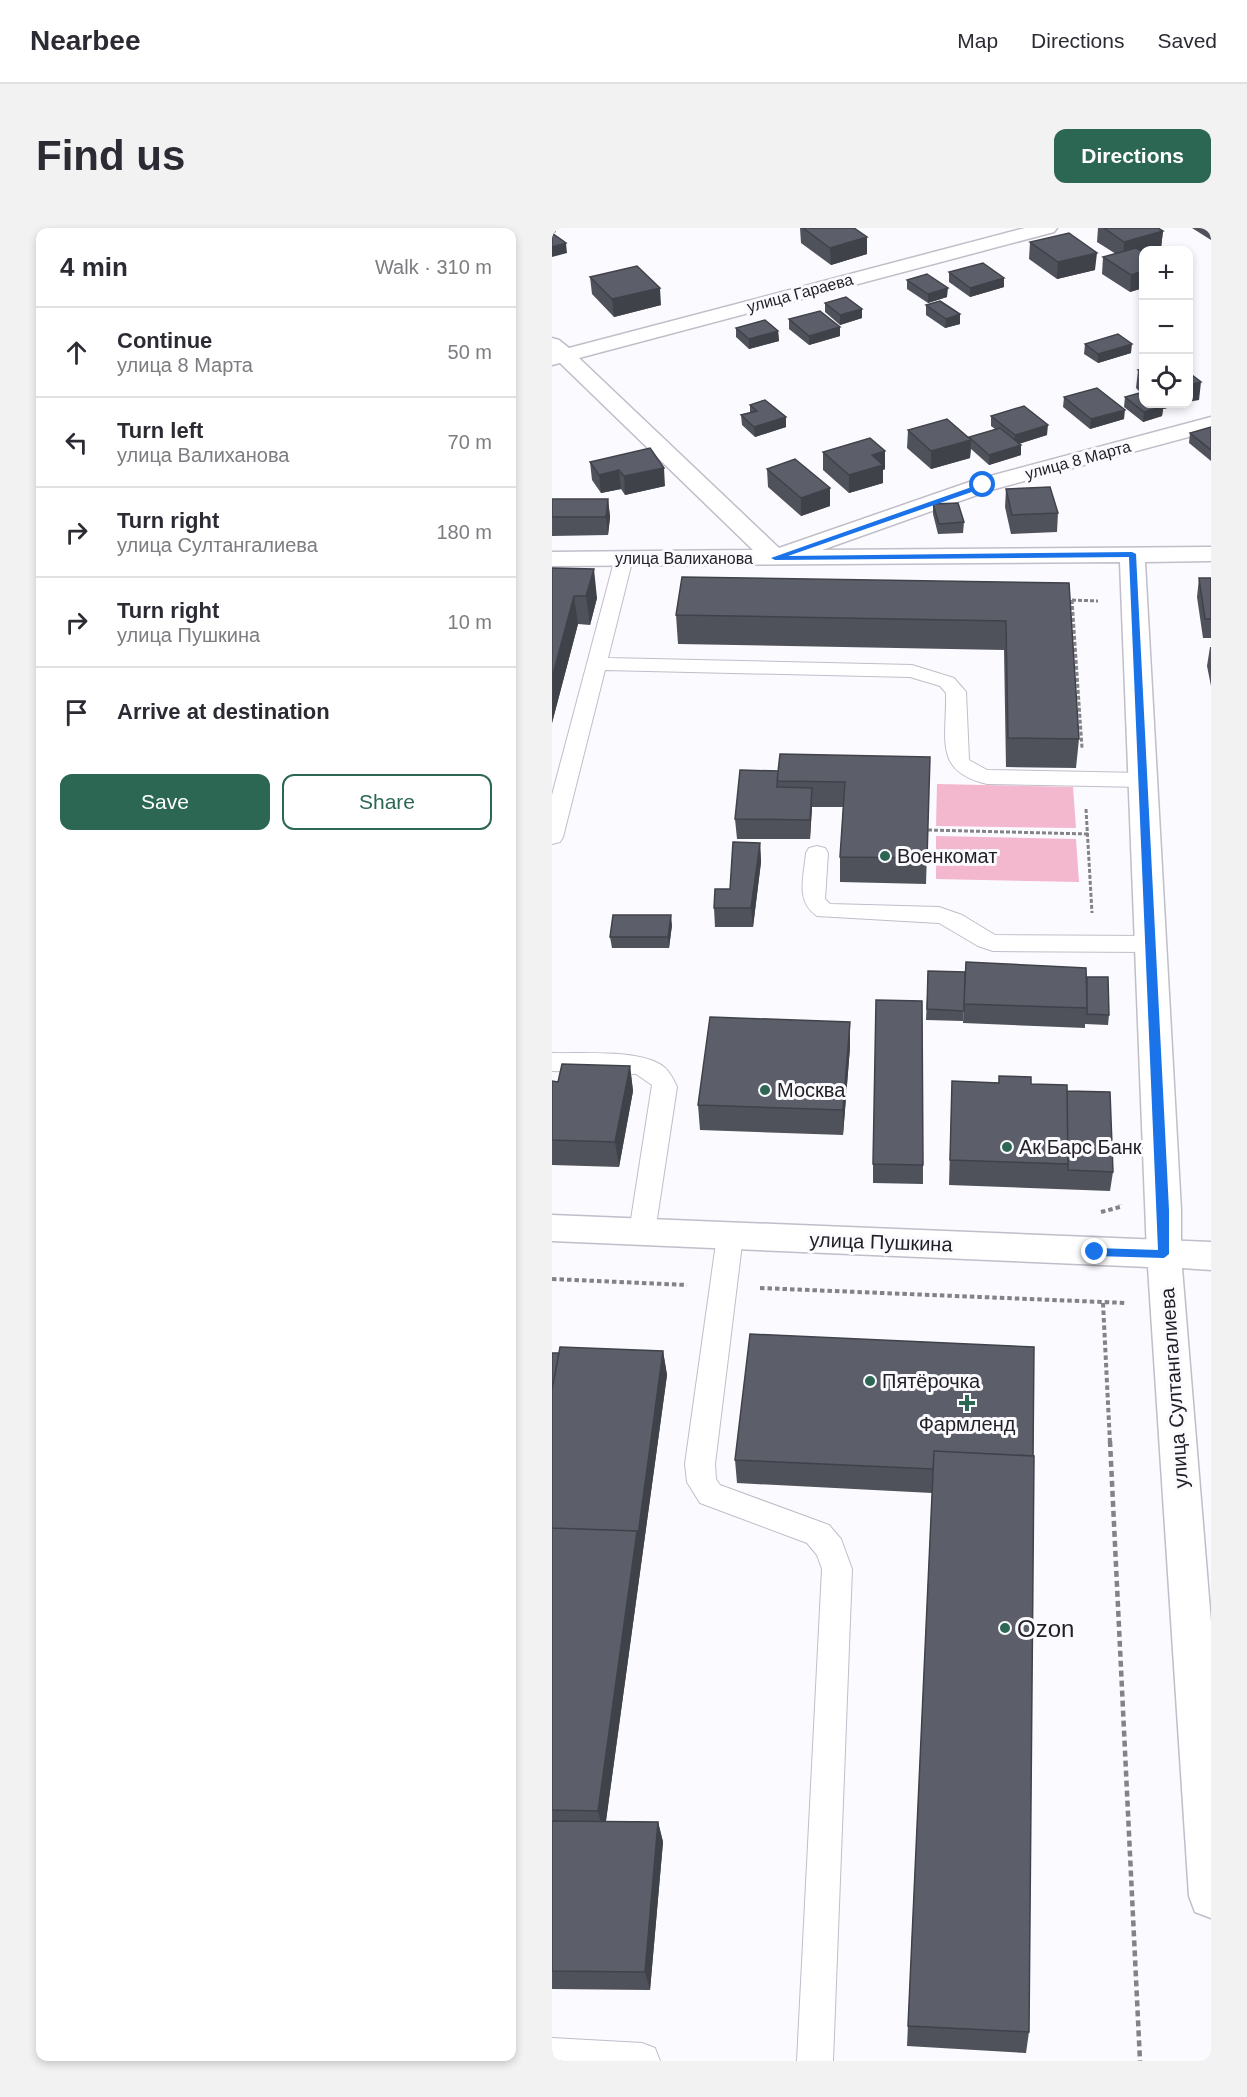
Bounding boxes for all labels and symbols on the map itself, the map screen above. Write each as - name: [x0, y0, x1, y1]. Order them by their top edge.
- street label: улица Гараева: [745, 271, 855, 315]
- street label: улица 8 Марта: [1023, 438, 1133, 482]
- route start: [969, 471, 995, 497]
- street label: улица Валиханова: [615, 550, 753, 567]
- place label: Военкомат: [897, 845, 997, 867]
- marker: Военкомат: [878, 849, 892, 863]
- place label: Москва: [777, 1079, 846, 1101]
- marker: Москва: [758, 1083, 772, 1097]
- place label: Ак Барс Банк: [1019, 1136, 1142, 1158]
- marker: Ак Барс Банк: [1000, 1140, 1014, 1154]
- street label: улица Пушкина: [809, 1229, 954, 1256]
- route end: [1081, 1238, 1107, 1264]
- street label: улица Султангалиева: [1156, 1286, 1192, 1489]
- place label: Пятёрочка: [882, 1370, 981, 1392]
- marker: Пятёрочка: [863, 1374, 877, 1388]
- marker: Фармленд: [960, 1396, 974, 1410]
- place label: Фармленд: [919, 1413, 1016, 1435]
- place label: Ozon: [1017, 1615, 1074, 1642]
- marker: Ozon: [998, 1621, 1012, 1635]

